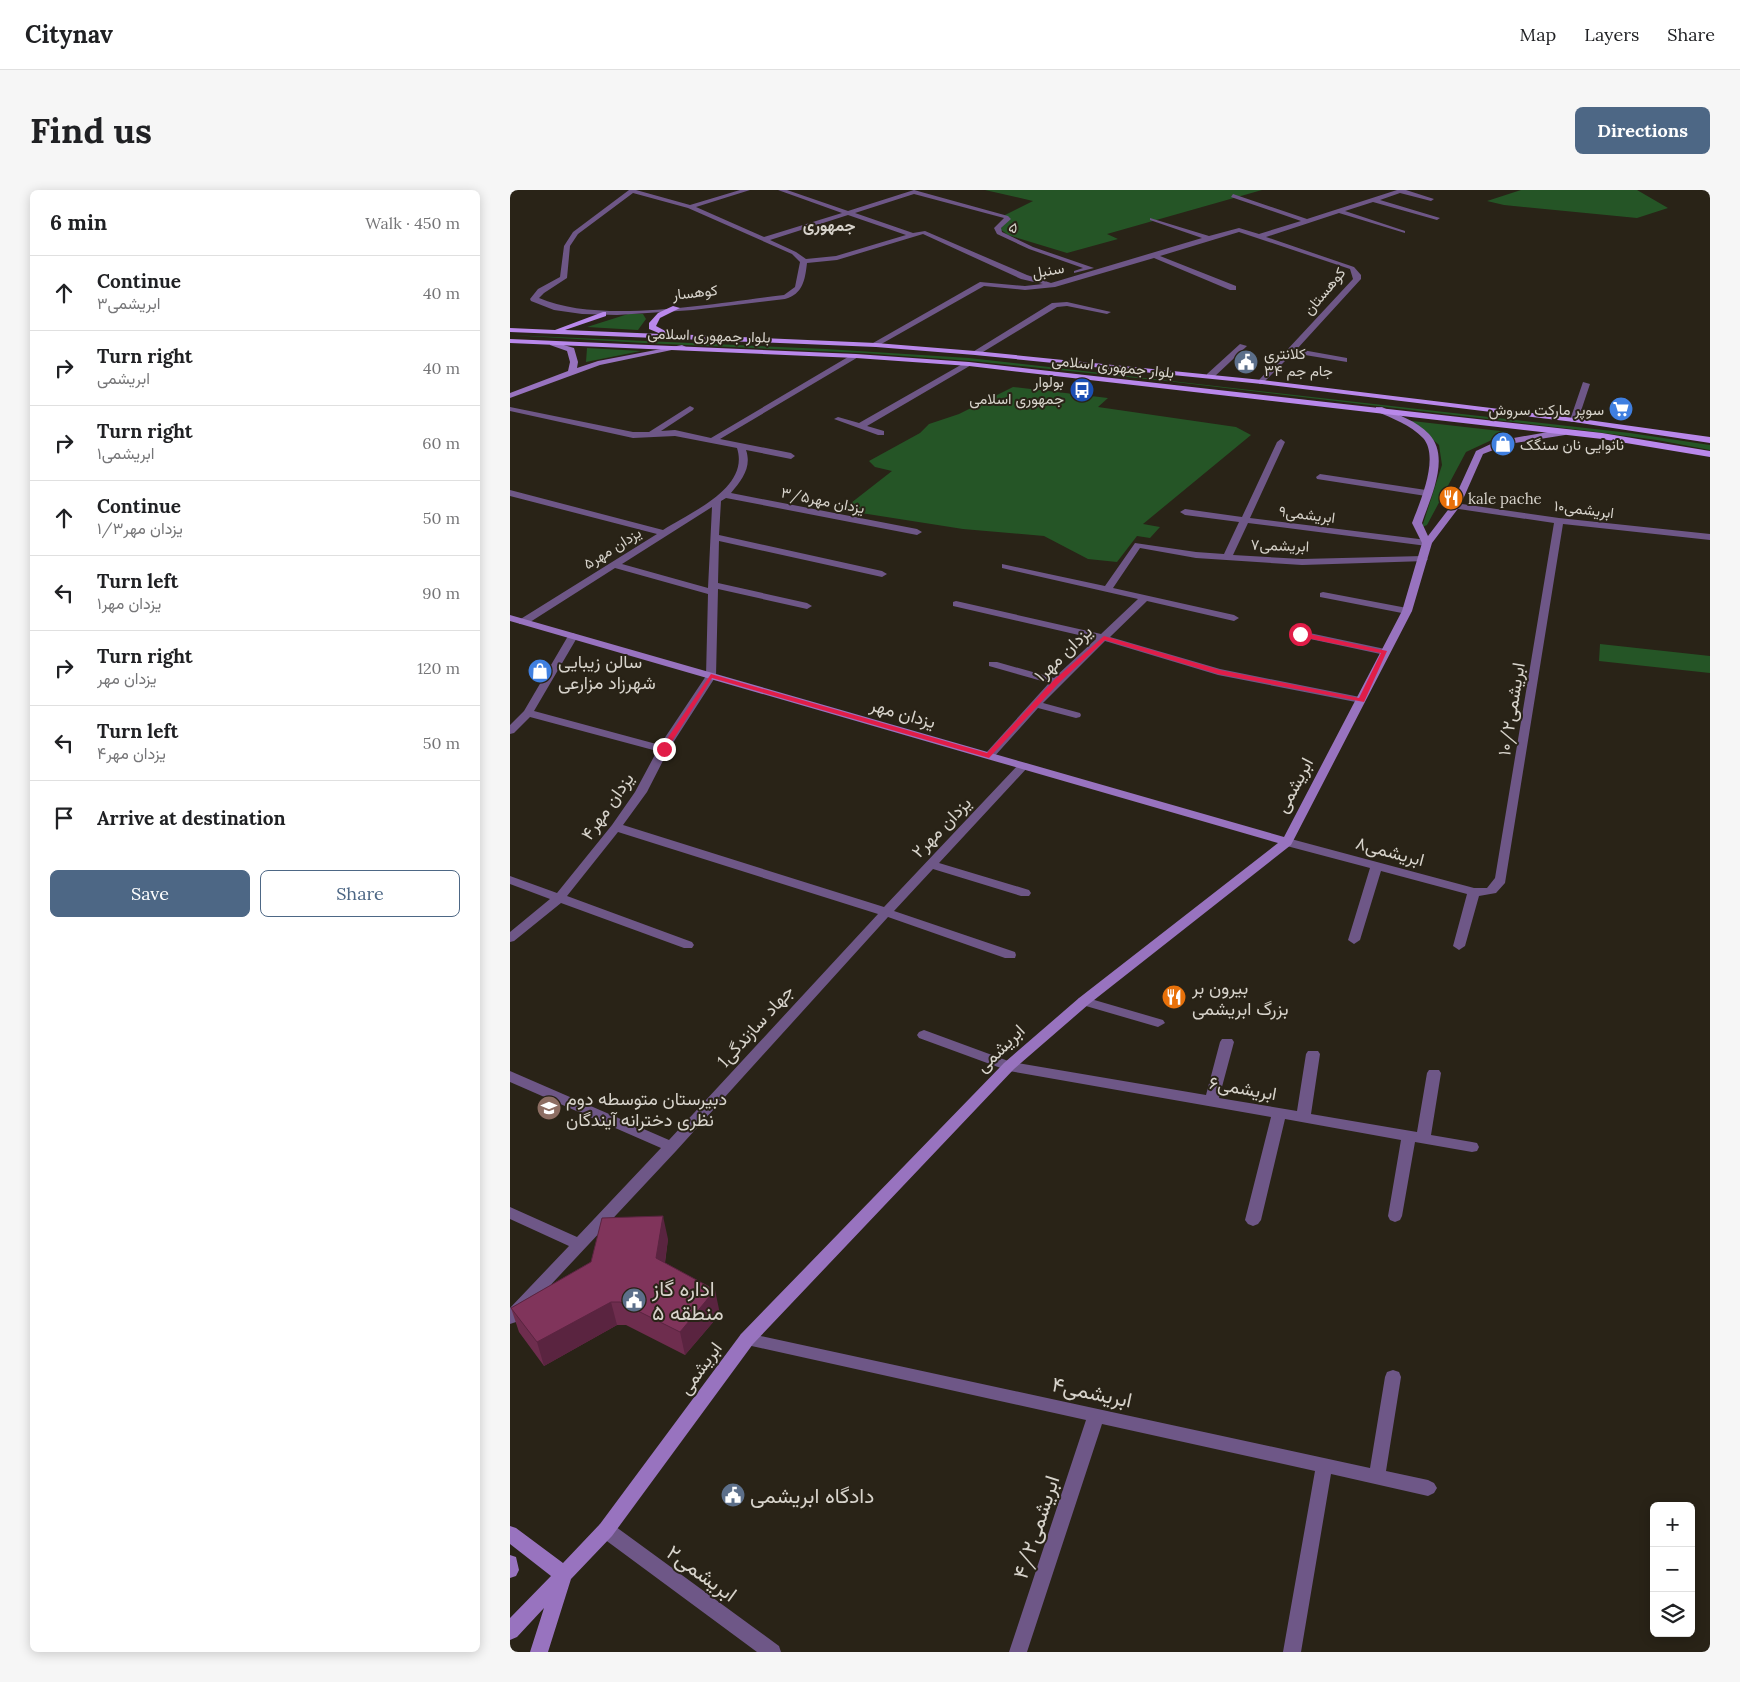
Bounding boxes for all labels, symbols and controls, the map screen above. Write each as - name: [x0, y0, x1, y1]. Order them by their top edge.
- text: Citynav: [25, 19, 113, 50]
- text: Map: [1520, 23, 1556, 46]
- text: Layers: [1584, 23, 1639, 46]
- text: Share: [1667, 23, 1715, 46]
- button: Directions: [1575, 107, 1710, 154]
- text: Find us: [30, 108, 152, 153]
- text: 6 min: [50, 209, 107, 236]
- text: Walk · 450 m: [365, 213, 460, 233]
- district label: جمهوری: [803, 215, 855, 236]
- street label: ۵: [1006, 217, 1022, 238]
- street label: سنبل: [1031, 258, 1066, 282]
- street label: کوهستان: [1299, 263, 1350, 319]
- text: Continue: [97, 269, 181, 293]
- icon: ahead: [50, 279, 78, 307]
- street label: کوهسار: [670, 280, 719, 304]
- text: 40 m: [423, 283, 460, 303]
- text: ابریشمی۳: [97, 293, 160, 313]
- street label: بلوار جمهوری اسلامی: [647, 323, 771, 348]
- text: Turn right: [97, 344, 193, 368]
- place label: کلانتری ۳۴ جام جم: [1264, 344, 1333, 381]
- public building icon: کلانتری ۳۴ جام جم: [1233, 349, 1259, 375]
- street label: بلوار جمهوری اسلامی: [1051, 350, 1175, 383]
- icon: right: [50, 354, 78, 382]
- text: 40 m: [423, 358, 460, 378]
- text: ابریشمی: [97, 368, 150, 388]
- place label: بولوار جمهوری اسلامی: [969, 372, 1064, 409]
- bus stop icon: بولوار جمهوری اسلامی: [1069, 377, 1095, 403]
- supermarket icon: سوپر مارکت سروش: [1608, 396, 1634, 422]
- place label: سوپر مارکت سروش: [1489, 400, 1604, 420]
- text: Turn right: [97, 419, 193, 443]
- icon: right: [50, 429, 78, 457]
- shop icon: نانوایی نان سنگک: [1490, 431, 1516, 457]
- text: 60 m: [422, 433, 460, 453]
- place label: نانوایی نان سنگک: [1520, 435, 1624, 455]
- text: ابریشمی۱: [97, 443, 155, 463]
- street label: ۳/۵یزدان مهر: [779, 483, 866, 518]
- restaurant icon: kale pache: [1438, 485, 1464, 511]
- place label: kale pache: [1468, 489, 1542, 508]
- text: Continue: [97, 494, 181, 518]
- street label: ابریشمی۱۰: [1553, 496, 1615, 523]
- street label: ابریشمی۹: [1278, 501, 1336, 528]
- icon: ahead: [50, 504, 78, 532]
- text: 50 m: [423, 508, 460, 528]
- text: ۱/۳یزدان مهر: [97, 518, 183, 538]
- street label: یزدان مهر۵: [580, 523, 644, 573]
- street label: ابریشمی۷: [1250, 534, 1310, 557]
- text: Turn left: [97, 569, 178, 593]
- icon: left: [50, 579, 78, 607]
- text: 90 m: [422, 583, 460, 603]
- text: یزدان مهر۱: [97, 593, 161, 613]
- street label: یزدان مهر۱: [1029, 620, 1097, 686]
- route start: [1289, 623, 1312, 646]
- text: Turn right: [97, 644, 193, 668]
- place label: سالن زیبایی شهرزاد مزارعی: [558, 650, 656, 694]
- icon: right: [50, 654, 78, 682]
- text: 120 m: [417, 658, 460, 678]
- shop icon: سالن زیبایی شهرزاد مزارعی: [527, 658, 553, 684]
- street label: ۱۰/۲ابریشمی: [1492, 661, 1530, 757]
- text: یزدان مهر: [97, 668, 157, 688]
- street label: یزدان مهر: [867, 692, 938, 733]
- text: Turn left: [97, 719, 178, 743]
- icon: left: [50, 729, 78, 757]
- text: 50 m: [423, 733, 460, 753]
- route end: [653, 738, 676, 761]
- text: یزدان مهر۴: [97, 743, 166, 763]
- street label: ابریشمی: [1270, 753, 1318, 817]
- street label: یزدان مهر۴: [575, 768, 639, 844]
- street label: یزدان مهر۲: [906, 792, 976, 862]
- icon: arrive: [50, 804, 78, 832]
- text: Arrive at destination: [97, 806, 286, 830]
- street label: ابریشمی۸: [1353, 831, 1427, 871]
- button: Save: [50, 870, 250, 917]
- button: Share: [260, 870, 460, 917]
- place label: بیرون بر بزرگ ابریشمی: [1191, 976, 1288, 1020]
- street label: 1جهاد سازندگی: [712, 980, 798, 1072]
- restaurant icon: بیرون بر بزرگ ابریشمی: [1161, 984, 1187, 1010]
- street label: ابریشمی: [971, 1019, 1029, 1077]
- street label: ابریشمی۶: [1207, 1071, 1279, 1105]
- place label: دبیرستان متوسطه دوم نظری دخترانه آیندگان: [566, 1087, 727, 1131]
- school or university icon: دبیرستان متوسطه دوم نظری دخترانه آیندگان: [536, 1095, 562, 1121]
- place label: اداره گاز منطقه ۵: [651, 1275, 724, 1326]
- public building icon: اداره گاز منطقه ۵: [621, 1287, 647, 1313]
- street label: ابریشمی: [673, 1337, 727, 1399]
- street label: ابریشمی۴: [1049, 1370, 1135, 1414]
- street label: ابریشمی۴/۲: [1007, 1472, 1065, 1582]
- public building icon: دادگاه ابریشمی: [720, 1482, 746, 1508]
- place label: دادگاه ابریشمی: [750, 1482, 874, 1509]
- map controls: [1650, 1502, 1695, 1637]
- button: +: [1650, 1502, 1695, 1547]
- street label: ابریشمی۲: [662, 1538, 742, 1608]
- button: −: [1650, 1547, 1695, 1592]
- button: layers: [1650, 1592, 1695, 1637]

